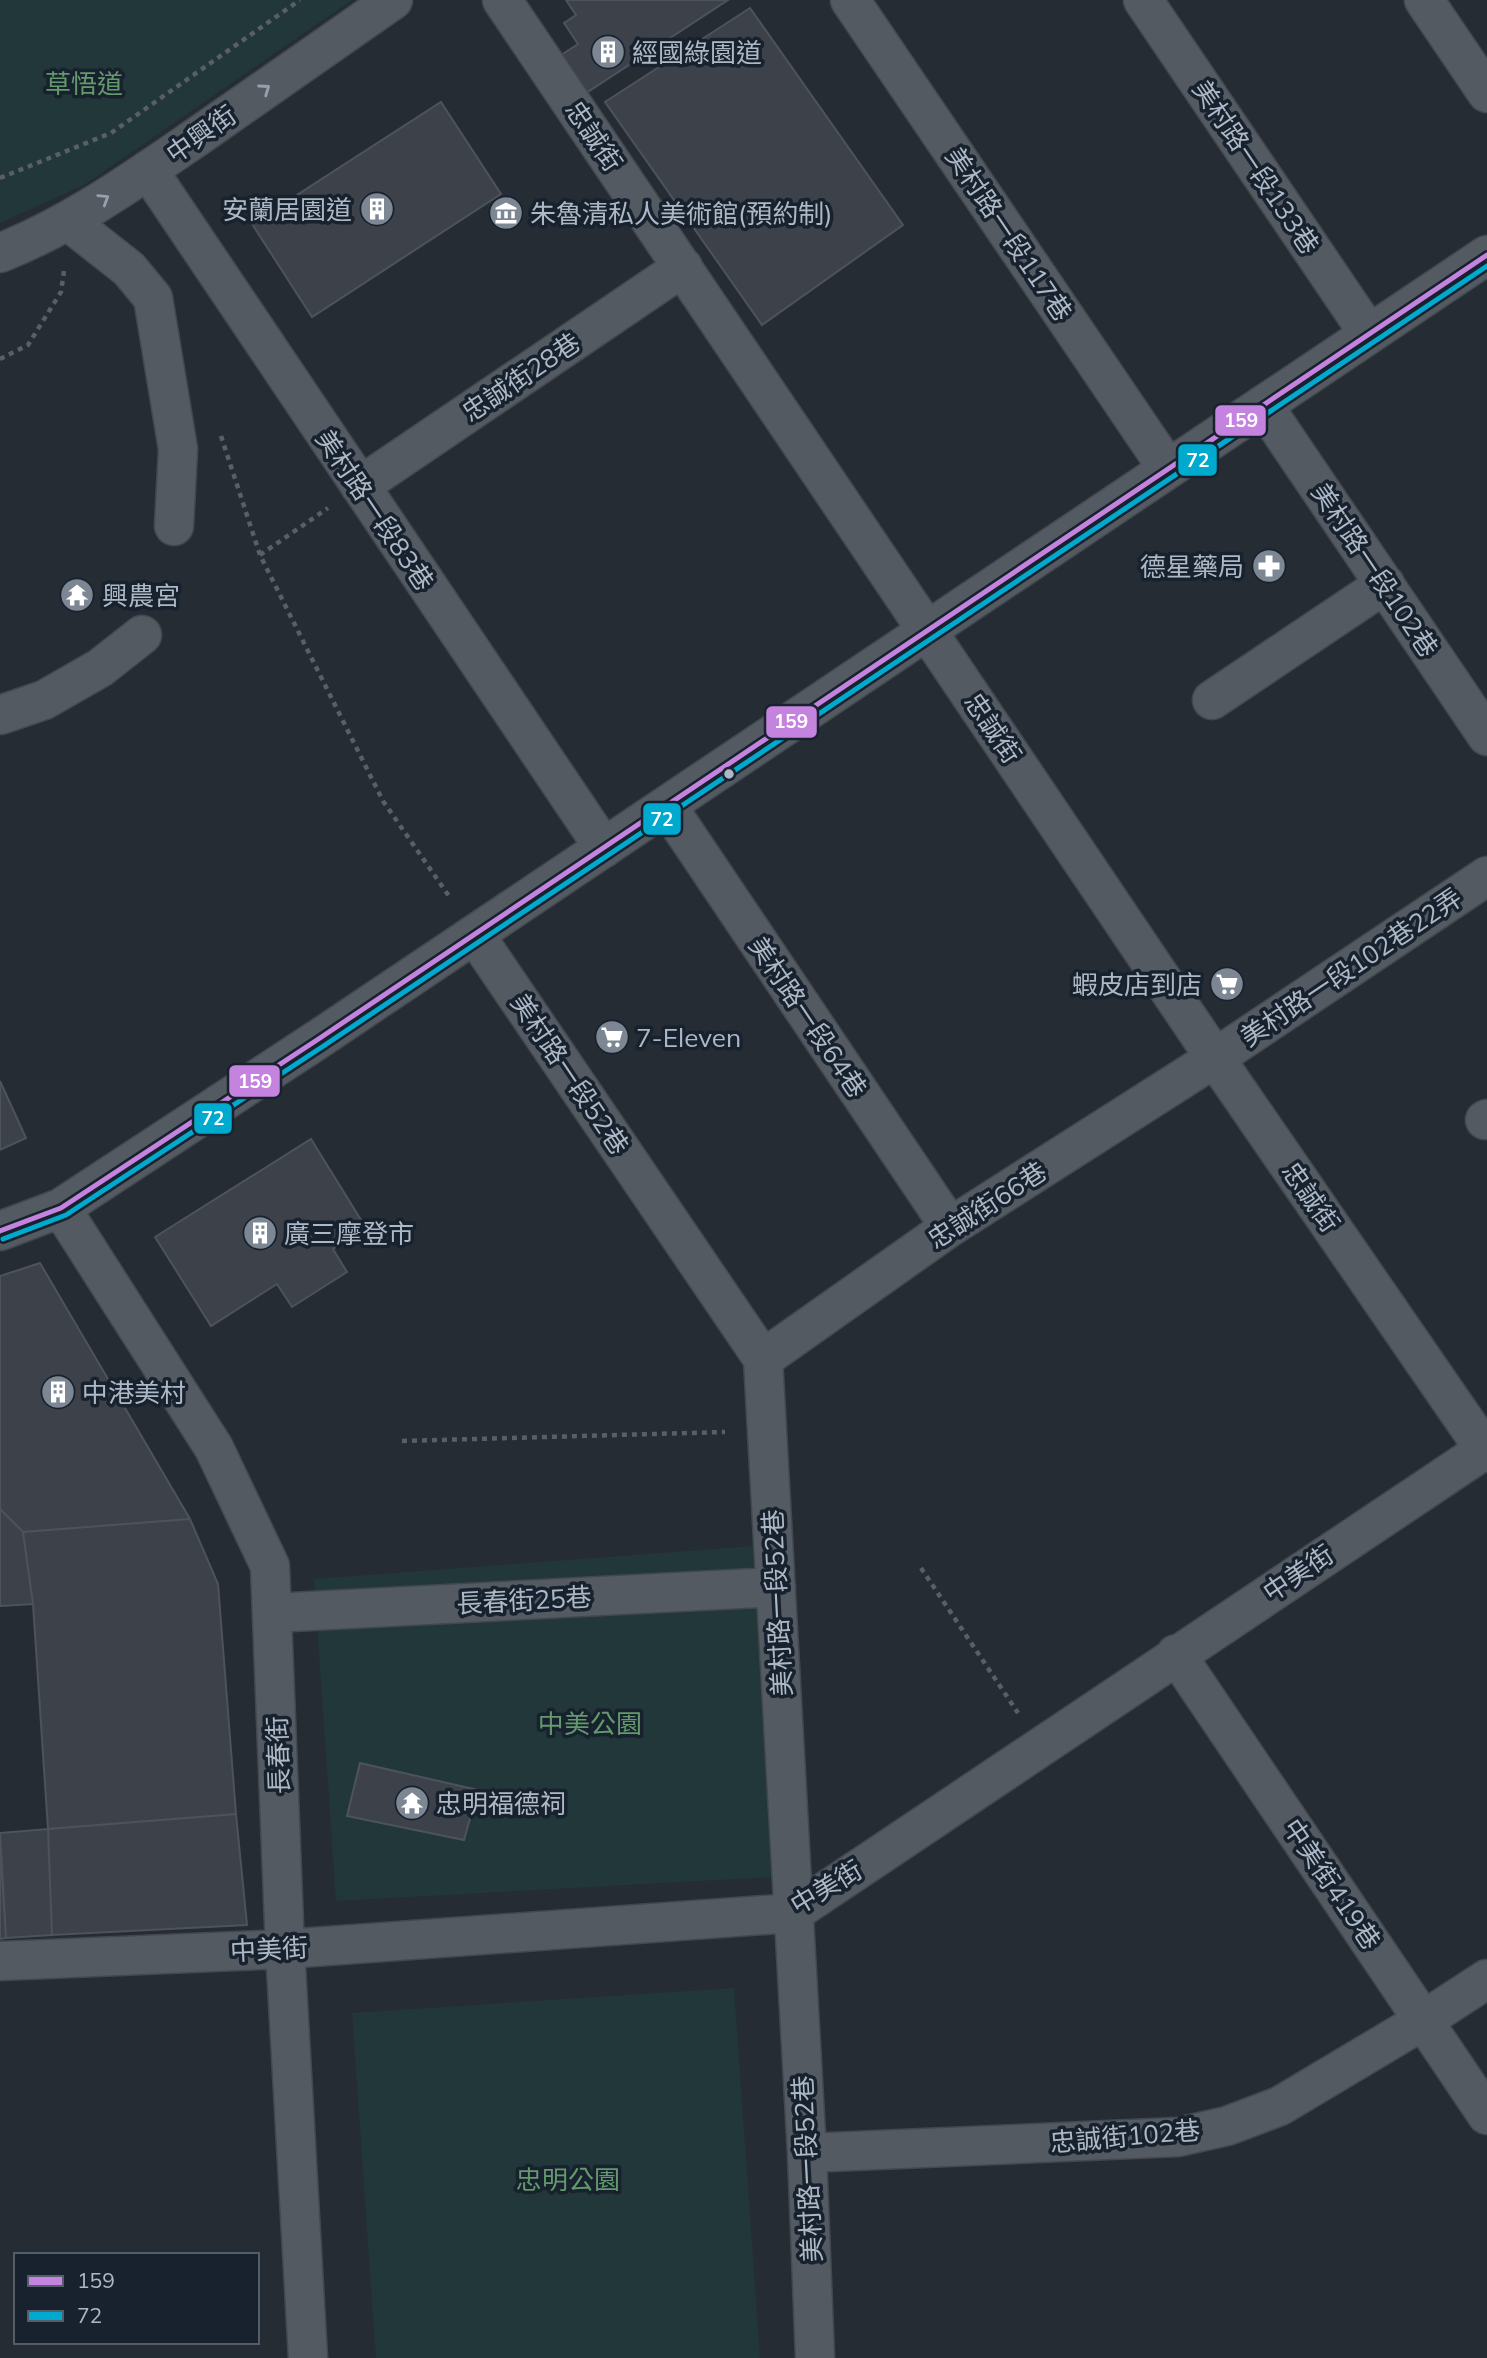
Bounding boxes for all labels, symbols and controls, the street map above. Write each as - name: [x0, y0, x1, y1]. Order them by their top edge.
- building icon: 經國綠園道: [589, 33, 627, 71]
- place label: 經國綠園道: [632, 36, 762, 69]
- park label: 草悟道: [45, 67, 123, 100]
- street label: 美村路一段133巷: [1186, 74, 1326, 260]
- one-way arrow: [257, 85, 270, 98]
- street label: 忠誠街: [559, 94, 629, 178]
- street label: 中興街: [160, 98, 242, 170]
- street label: 美村路一段117巷: [939, 141, 1079, 327]
- building icon: 安蘭居園道: [358, 190, 396, 228]
- place label: 安蘭居園道: [222, 193, 352, 226]
- one-way arrow: [96, 194, 109, 207]
- museum icon: 朱魯清私人美術館(預約制): [487, 194, 525, 232]
- place label: 朱魯清私人美術館(預約制): [530, 197, 833, 230]
- street label: 忠誠街28巷: [456, 326, 586, 428]
- line badge: 159: [1214, 404, 1267, 437]
- text: 159: [1224, 408, 1258, 432]
- street label: 美村路一段83巷: [309, 423, 441, 597]
- line badge: 72: [1177, 443, 1218, 477]
- text: 72: [1187, 448, 1209, 472]
- street label: 美村路一段102巷: [1305, 477, 1445, 663]
- pharmacy icon: 德星藥局: [1250, 547, 1288, 585]
- place label: 德星藥局: [1140, 550, 1244, 583]
- temple icon: 興農宮: [58, 576, 96, 614]
- place label: 興農宮: [102, 579, 180, 612]
- street label: 忠誠街: [958, 686, 1028, 770]
- line badge: 159: [765, 705, 818, 739]
- text: 159: [774, 709, 808, 733]
- unlabelled marker: [722, 767, 736, 781]
- line badge: 72: [642, 802, 682, 836]
- text: 72: [651, 807, 673, 831]
- street label: 美村路一段102巷22弄: [1234, 881, 1468, 1053]
- street label: 美村路一段64巷: [742, 930, 874, 1104]
- supermarket icon: 蝦皮店到店: [1208, 965, 1246, 1003]
- place label: 蝦皮店到店: [1072, 968, 1202, 1001]
- street label: 美村路一段52巷: [504, 987, 636, 1161]
- supermarket icon: 7-Eleven: [593, 1018, 631, 1056]
- place label: 7-Eleven: [636, 1021, 741, 1054]
- line badge: 159: [228, 1064, 281, 1098]
- text: 159: [238, 1069, 272, 1093]
- line badge: 72: [193, 1102, 233, 1135]
- text: 72: [202, 1106, 224, 1130]
- street label: 忠誠街66巷: [921, 1154, 1053, 1256]
- street label: 忠誠街: [1275, 1156, 1347, 1238]
- building icon: 廣三摩登市: [241, 1214, 279, 1252]
- place label: 廣三摩登市: [284, 1217, 414, 1250]
- building icon: 中港美村: [39, 1373, 77, 1411]
- place label: 中港美村: [82, 1376, 186, 1409]
- street label: 美村路一段52巷: [756, 1509, 798, 1697]
- street label: 中美街: [1256, 1538, 1340, 1608]
- street label: 長春街25巷: [456, 1580, 592, 1620]
- park label: 中美公園: [538, 1707, 642, 1740]
- street label: 長春街: [260, 1715, 296, 1795]
- temple icon: 忠明福德祠: [393, 1784, 431, 1822]
- place label: 忠明福德祠: [436, 1787, 566, 1820]
- street label: 中美街419巷: [1276, 1812, 1388, 1956]
- street label: 中美街: [784, 1853, 868, 1921]
- street label: 中美街: [229, 1930, 309, 1968]
- street label: 美村路一段52巷: [786, 2075, 828, 2263]
- street label: 忠誠街102巷: [1048, 2113, 1202, 2159]
- park label: 忠明公園: [516, 2163, 620, 2196]
- legend: [14, 2253, 259, 2344]
- text: 159: [77, 2267, 115, 2293]
- text: 72: [77, 2302, 102, 2328]

